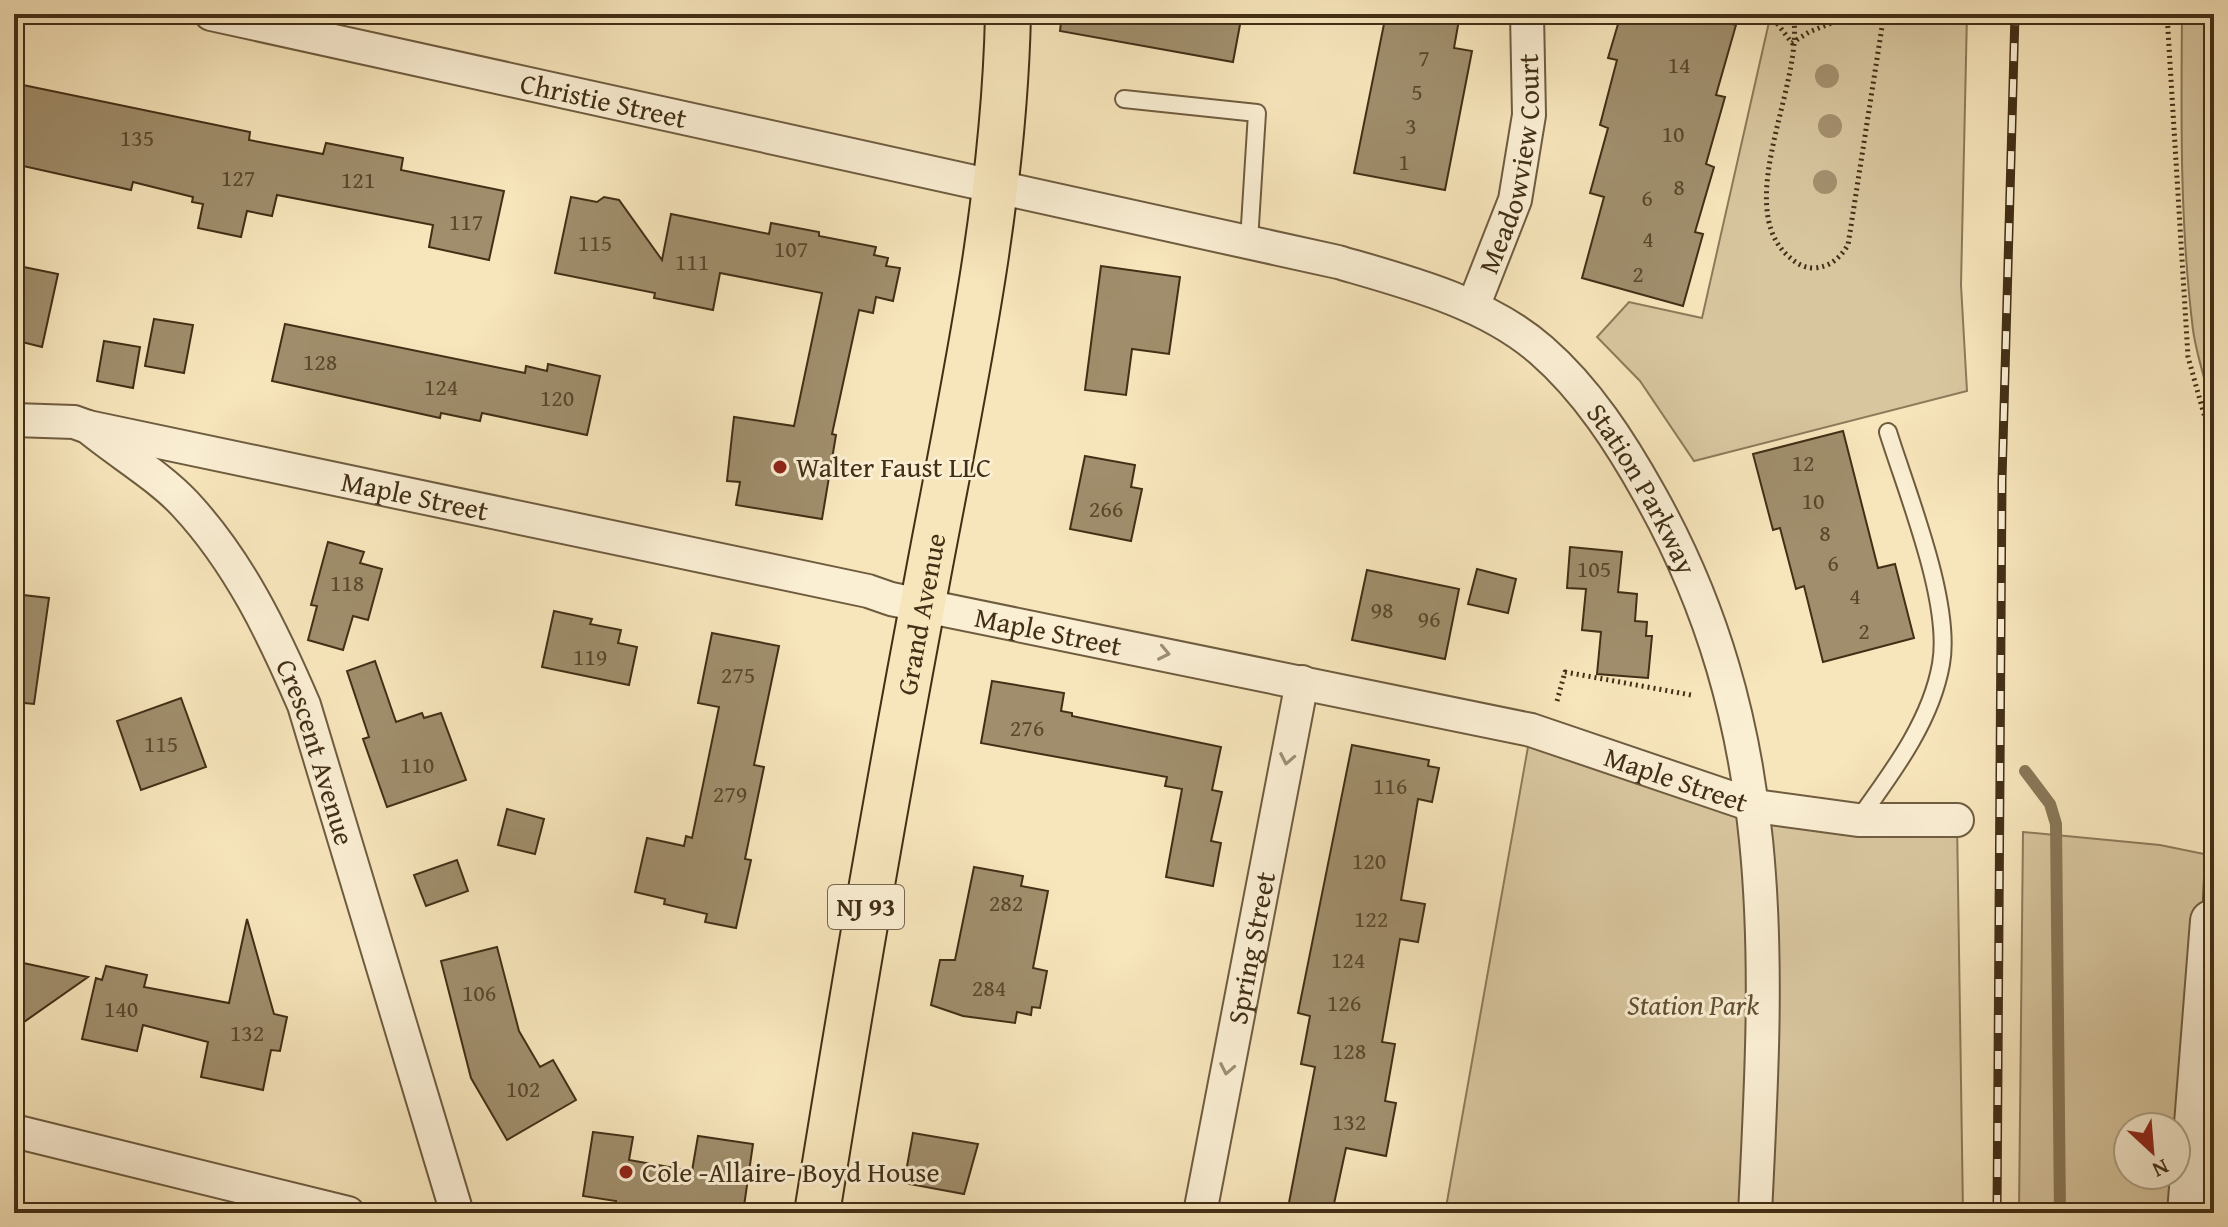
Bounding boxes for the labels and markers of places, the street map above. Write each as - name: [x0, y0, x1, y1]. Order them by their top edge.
- place label: Walter Faust LLC: [796, 446, 991, 487]
- marker: Walter Faust LLC: [771, 458, 789, 476]
- place label: Cole -Allaire- Boyd House: [642, 1151, 940, 1192]
- marker: Cole -Allaire- Boyd House: [617, 1163, 635, 1181]

